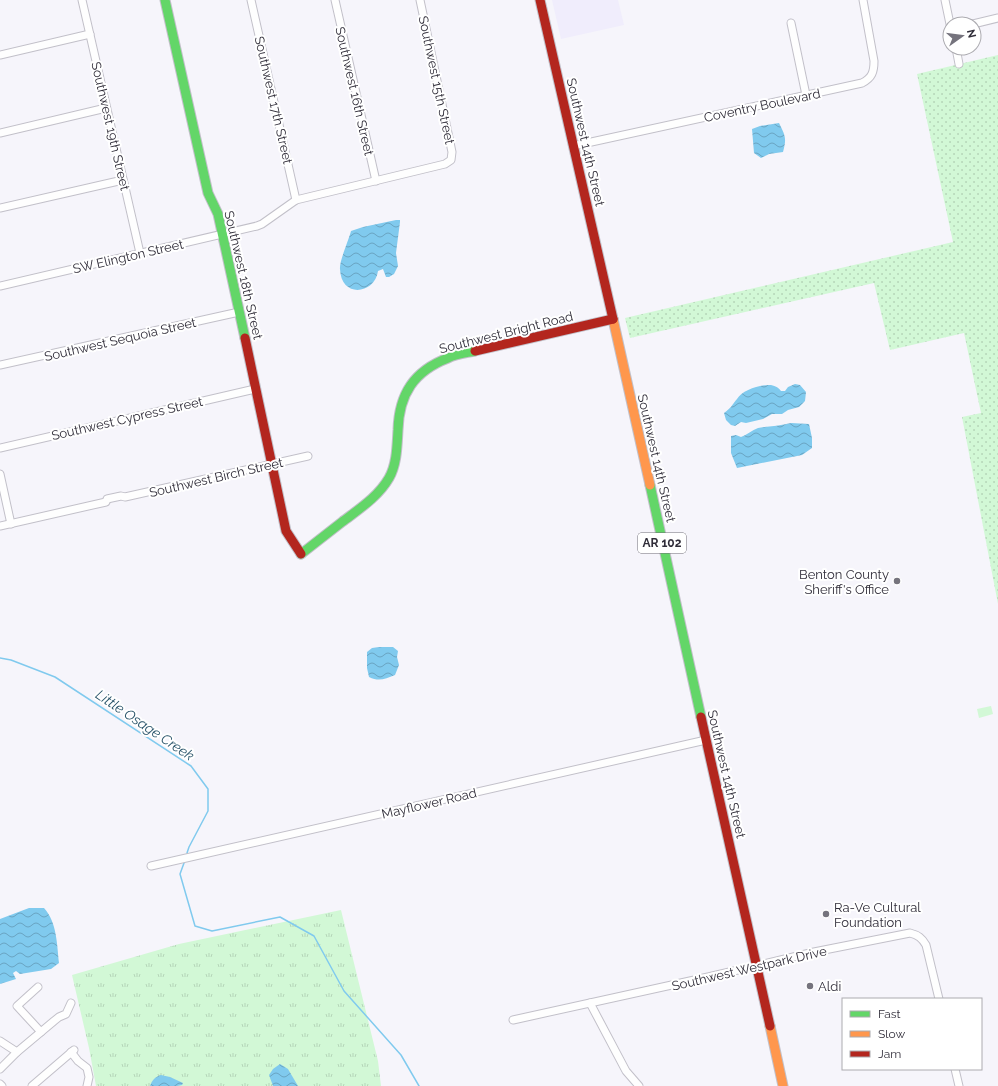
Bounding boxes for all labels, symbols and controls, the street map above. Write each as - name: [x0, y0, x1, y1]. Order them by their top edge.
- street label: Southwest 15th Street: [416, 14, 458, 146]
- north arrow: [942, 16, 982, 56]
- street label: Southwest 16th Street: [332, 25, 377, 158]
- text: N: [964, 28, 979, 39]
- street label: Southwest 17th Street: [251, 35, 296, 166]
- street label: Southwest 19th Street: [88, 60, 133, 192]
- street label: Southwest 14th Street: [563, 77, 608, 208]
- street label: Coventry Boulevard: [703, 86, 822, 125]
- street label: Southwest 18th Street: [221, 209, 266, 342]
- street label: SW Elington Street: [71, 236, 185, 277]
- street label: Southwest Bright Road: [438, 309, 575, 356]
- street label: Southwest Sequoia Street: [43, 315, 198, 364]
- street label: Southwest 14th Street: [634, 393, 679, 524]
- street label: Southwest Cypress Street: [50, 394, 205, 443]
- street label: Southwest Birch Street: [148, 455, 285, 500]
- road number: AR 102: [638, 533, 686, 553]
- place label: Benton County Sheriff's Office: [799, 567, 889, 597]
- marker: Benton County Sheriff's Office: [892, 576, 902, 586]
- water label: Little Osage Creek: [93, 686, 198, 764]
- street label: Southwest 14th Street: [704, 709, 749, 840]
- street label: Mayflower Road: [380, 785, 478, 822]
- place label: Ra-Ve Cultural Foundation: [834, 900, 921, 930]
- marker: Ra-Ve Cultural Foundation: [821, 909, 831, 919]
- street label: Southwest Westpark Drive: [670, 943, 828, 994]
- place label: Aldi: [818, 979, 841, 994]
- marker: Aldi: [805, 981, 815, 991]
- legend: [842, 998, 982, 1070]
- text: Fast: [878, 1007, 901, 1021]
- text: Slow: [878, 1027, 905, 1041]
- text: Jam: [878, 1047, 901, 1061]

